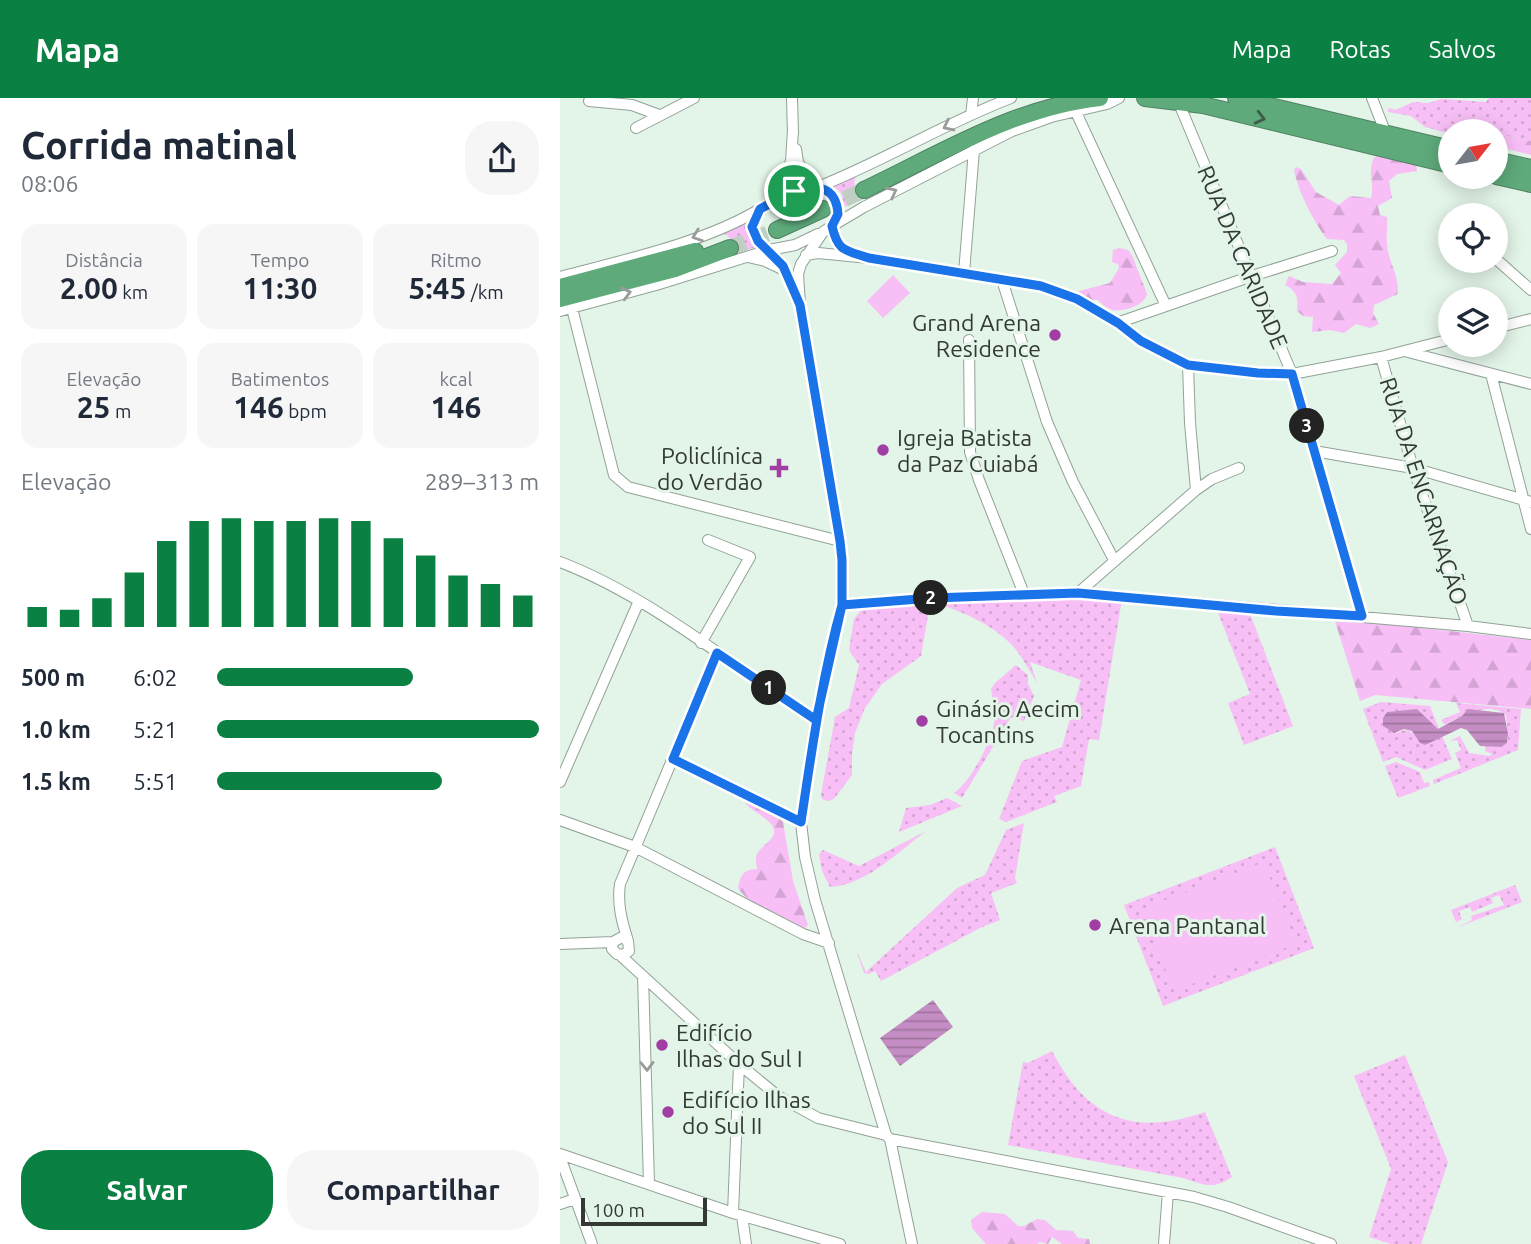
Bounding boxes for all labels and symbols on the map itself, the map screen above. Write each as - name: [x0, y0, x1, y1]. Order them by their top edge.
- one-way arrow: [1254, 110, 1266, 125]
- one-way arrow: [943, 117, 955, 131]
- north arrow: [1438, 119, 1508, 189]
- pin: [764, 161, 824, 221]
- street label: RUA DA CARIDADE: [1193, 162, 1293, 352]
- one-way arrow: [885, 187, 897, 201]
- one-way arrow: [692, 228, 704, 242]
- one-way arrow: [620, 287, 632, 301]
- place label: Grand Arena Residence: [912, 310, 1041, 361]
- marker: Grand Arena Residence: [1047, 327, 1063, 343]
- street label: RUA DA ENCARNAÇÃO: [1375, 374, 1473, 608]
- pin: 3: [1290, 408, 1324, 444]
- place label: Igreja Batista da Paz Cuiabá: [897, 425, 1038, 476]
- marker: Igreja Batista da Paz Cuiabá: [875, 442, 891, 458]
- place label: Policlínica do Verdão: [657, 443, 763, 494]
- marker: Policlínica do Verdão: [769, 458, 789, 478]
- pin: 2: [914, 580, 948, 616]
- pin: 1: [752, 670, 787, 706]
- place label: Ginásio Aecim Tocantins: [936, 696, 1080, 747]
- marker: Ginásio Aecim Tocantins: [914, 713, 930, 729]
- place label: Arena Pantanal: [1109, 913, 1266, 938]
- marker: Arena Pantanal: [1087, 917, 1103, 933]
- place label: Edifício Ilhas do Sul I: [676, 1020, 803, 1071]
- marker: Edifício Ilhas do Sul I: [654, 1037, 670, 1053]
- one-way arrow: [639, 1061, 655, 1072]
- place label: Edifício Ilhas do Sul II: [682, 1087, 811, 1138]
- marker: Edifício Ilhas do Sul II: [660, 1104, 676, 1120]
- scale bar: [581, 1195, 707, 1227]

